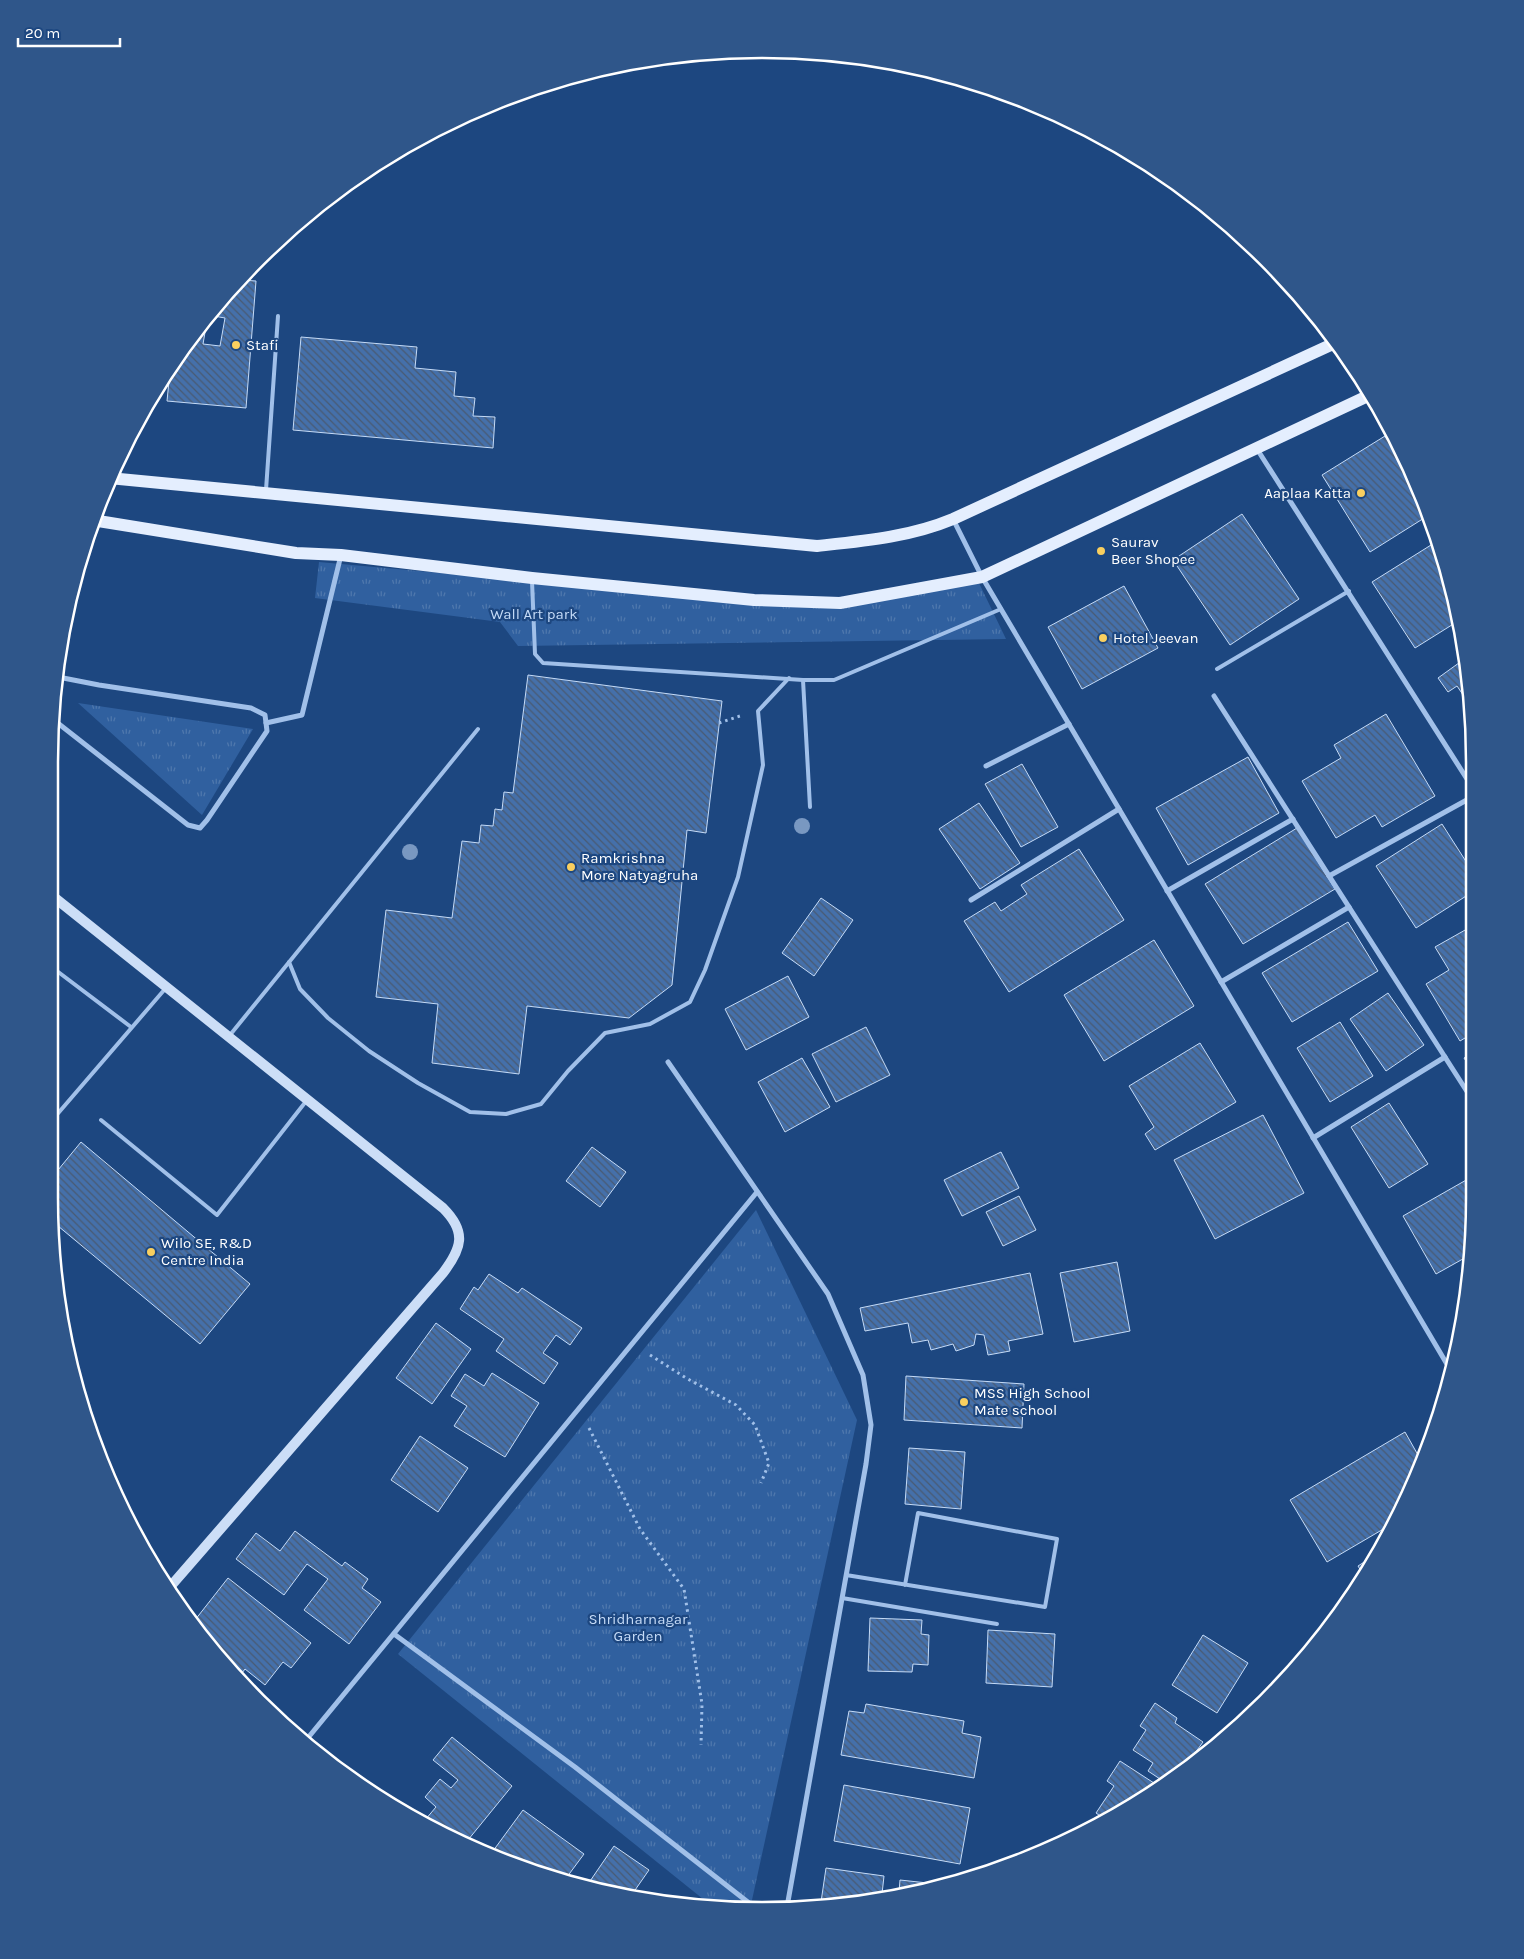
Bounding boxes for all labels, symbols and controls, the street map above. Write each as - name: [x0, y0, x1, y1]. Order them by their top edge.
- scale bar: [18, 15, 120, 47]
- text: 20 m: [25, 24, 60, 42]
- place label: Stafi: [246, 336, 279, 354]
- marker: Stafi: [230, 339, 242, 351]
- place label: Aaplaa Katta: [1264, 484, 1351, 502]
- marker: Aaplaa Katta: [1355, 487, 1367, 499]
- place label: Saurav Beer Shopee: [1111, 533, 1195, 568]
- marker: Saurav Beer Shopee: [1095, 545, 1107, 557]
- park label: Wall Art park: [490, 605, 578, 623]
- place label: Hotel Jeevan: [1113, 629, 1199, 647]
- marker: Hotel Jeevan: [1097, 632, 1109, 644]
- place label: Ramkrishna More Natyagruha: [581, 849, 698, 884]
- marker: Ramkrishna More Natyagruha: [565, 861, 577, 873]
- place label: Wilo SE, R&D Centre India: [161, 1234, 252, 1269]
- marker: Wilo SE, R&D Centre India: [145, 1246, 157, 1258]
- place label: MSS High School Mate school: [974, 1384, 1090, 1419]
- marker: MSS High School Mate school: [958, 1396, 970, 1408]
- park label: Shridharnagar Garden: [588, 1610, 688, 1645]

